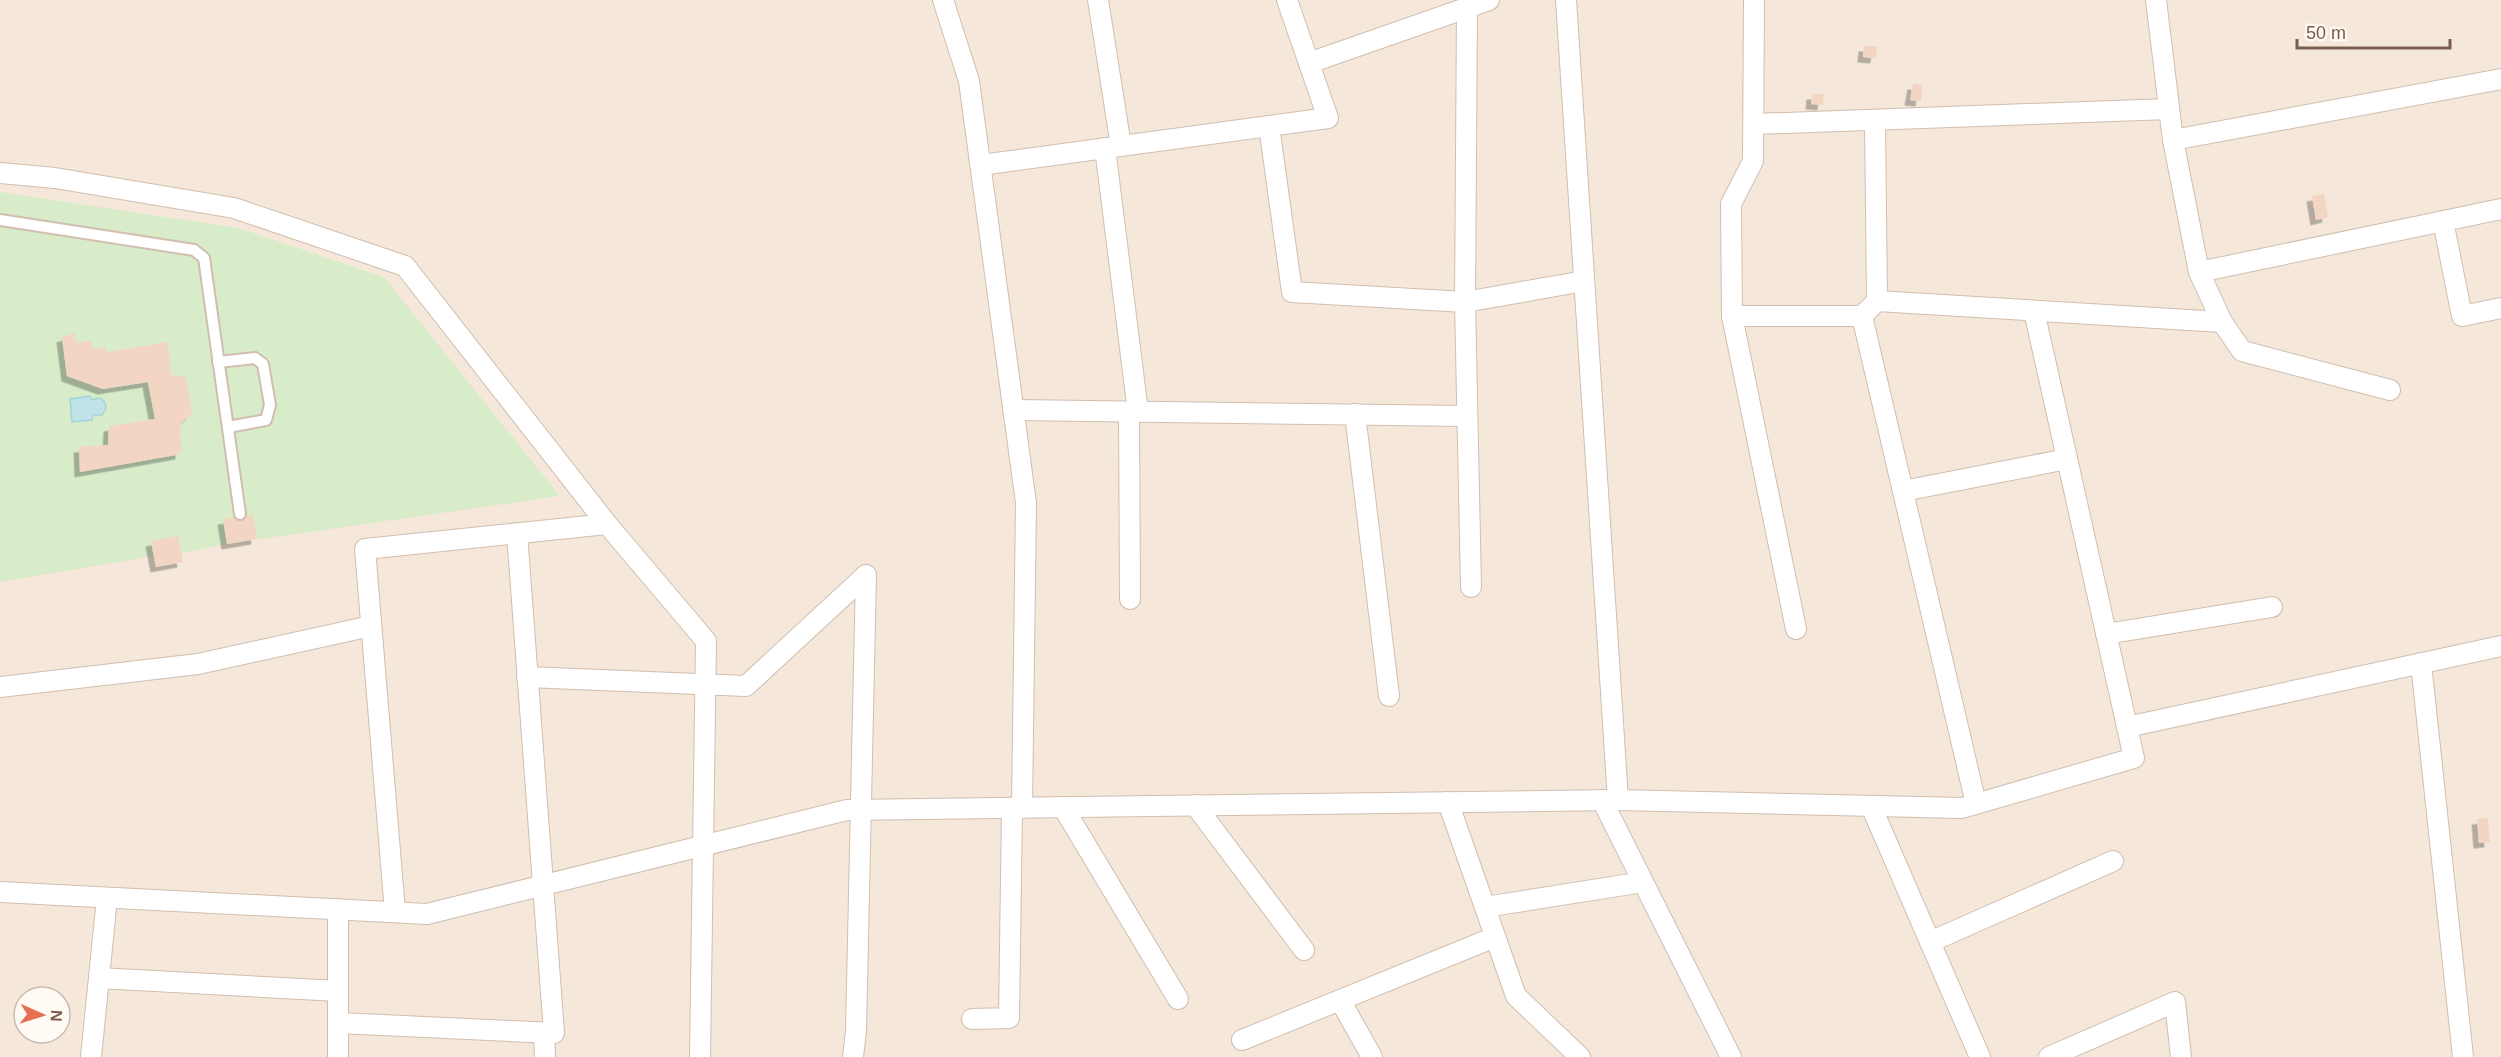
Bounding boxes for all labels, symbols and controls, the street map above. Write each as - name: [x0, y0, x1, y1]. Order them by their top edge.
- scale bar: [2297, 12, 2450, 50]
- text: 50 m: [2306, 23, 2346, 43]
- north arrow: [12, 985, 72, 1045]
- text: N: [48, 1010, 65, 1022]

